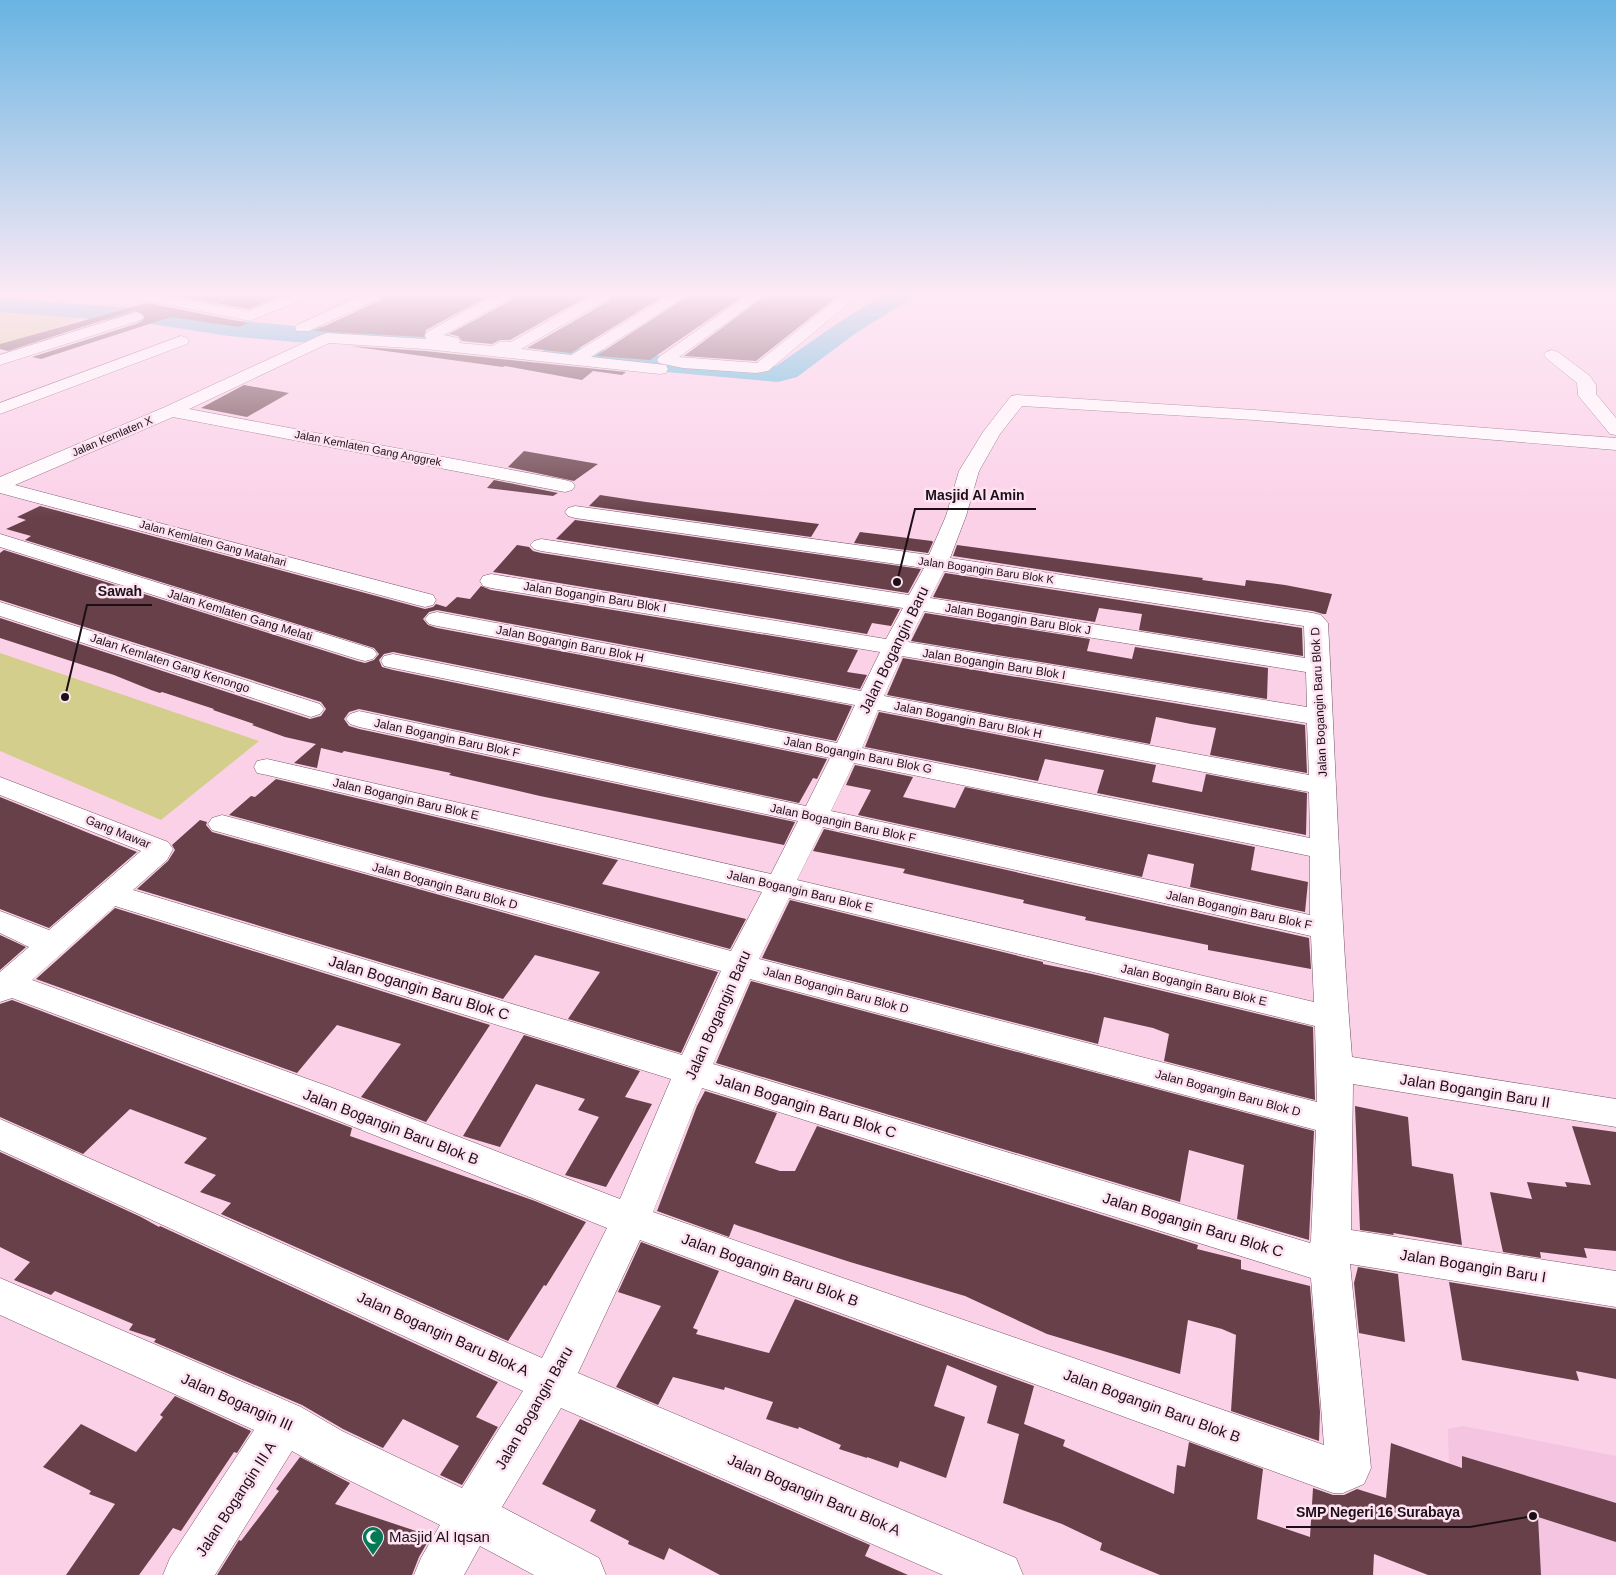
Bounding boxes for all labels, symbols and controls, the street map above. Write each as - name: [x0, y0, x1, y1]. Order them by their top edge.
- street label: Jalan Kemlaten X: [70, 413, 155, 458]
- street label: Jalan Kemlaten Gang Anggrek: [294, 428, 443, 468]
- callout: Masjid Al Amin: [915, 480, 1036, 509]
- text: Masjid Al Amin: [925, 487, 1025, 503]
- street label: Jalan Kemlaten Gang Matahari: [138, 518, 288, 568]
- street label: Jalan Bogangin Baru Blok K: [917, 555, 1055, 586]
- callout: Sawah: [87, 576, 152, 605]
- street label: Jalan Bogangin Baru Blok I: [522, 579, 668, 615]
- text: Sawah: [98, 583, 142, 599]
- street label: Jalan Bogangin Baru: [855, 583, 932, 716]
- street label: Jalan Kemlaten Gang Melati: [166, 586, 314, 644]
- street label: Jalan Bogangin Baru Blok J: [944, 601, 1092, 637]
- street label: Jalan Bogangin Baru Blok H: [495, 623, 645, 665]
- street label: Jalan Bogangin Baru Blok D: [1308, 626, 1330, 777]
- street label: Jalan Kemlaten Gang Kenongo: [89, 631, 252, 696]
- street label: Jalan Bogangin Baru Blok I: [921, 646, 1067, 682]
- street label: Jalan Bogangin Baru Blok H: [893, 699, 1043, 741]
- street label: Jalan Bogangin Baru Blok F: [373, 716, 521, 760]
- street label: Jalan Bogangin Baru Blok G: [783, 734, 933, 776]
- street label: Jalan Bogangin Baru Blok E: [332, 775, 480, 823]
- street label: Jalan Bogangin Baru Blok F: [769, 801, 917, 845]
- street label: Gang Mawar: [84, 813, 152, 851]
- street label: Jalan Bogangin Baru Blok D: [371, 860, 520, 912]
- street label: Jalan Bogangin Baru Blok E: [726, 867, 874, 915]
- street label: Jalan Bogangin Baru Blok F: [1165, 888, 1313, 932]
- street label: Jalan Bogangin Baru: [681, 948, 754, 1082]
- street label: Jalan Bogangin Baru Blok C: [327, 952, 511, 1023]
- street label: Jalan Bogangin Baru Blok E: [1120, 961, 1268, 1009]
- street label: Jalan Bogangin Baru Blok D: [762, 964, 911, 1016]
- street label: Jalan Bogangin Baru Blok D: [1154, 1067, 1303, 1119]
- street label: Jalan Bogangin Baru Blok C: [714, 1070, 898, 1141]
- street label: Jalan Bogangin Baru II: [1399, 1070, 1551, 1111]
- street label: Jalan Bogangin Baru Blok B: [301, 1085, 481, 1168]
- street label: Jalan Bogangin Baru Blok C: [1101, 1189, 1285, 1260]
- street label: Jalan Bogangin Baru Blok B: [679, 1230, 861, 1309]
- street label: Jalan Bogangin Baru I: [1399, 1246, 1547, 1285]
- street label: Jalan Bogangin Baru Blok A: [355, 1288, 532, 1379]
- street label: Jalan Bogangin Baru: [491, 1343, 576, 1472]
- street label: Jalan Bogangin Baru Blok B: [1061, 1366, 1243, 1445]
- street label: Jalan Bogangin III: [179, 1369, 296, 1434]
- street label: Jalan Bogangin III A: [192, 1438, 279, 1559]
- street label: Jalan Bogangin Baru Blok A: [725, 1450, 903, 1539]
- callout: SMP Negeri 16 Surabaya: [1286, 1498, 1470, 1527]
- text: SMP Negeri 16 Surabaya: [1296, 1504, 1460, 1520]
- mosque icon: Masjid Al Iqsan: [361, 1525, 385, 1556]
- place label: Masjid Al Iqsan: [389, 1528, 490, 1545]

